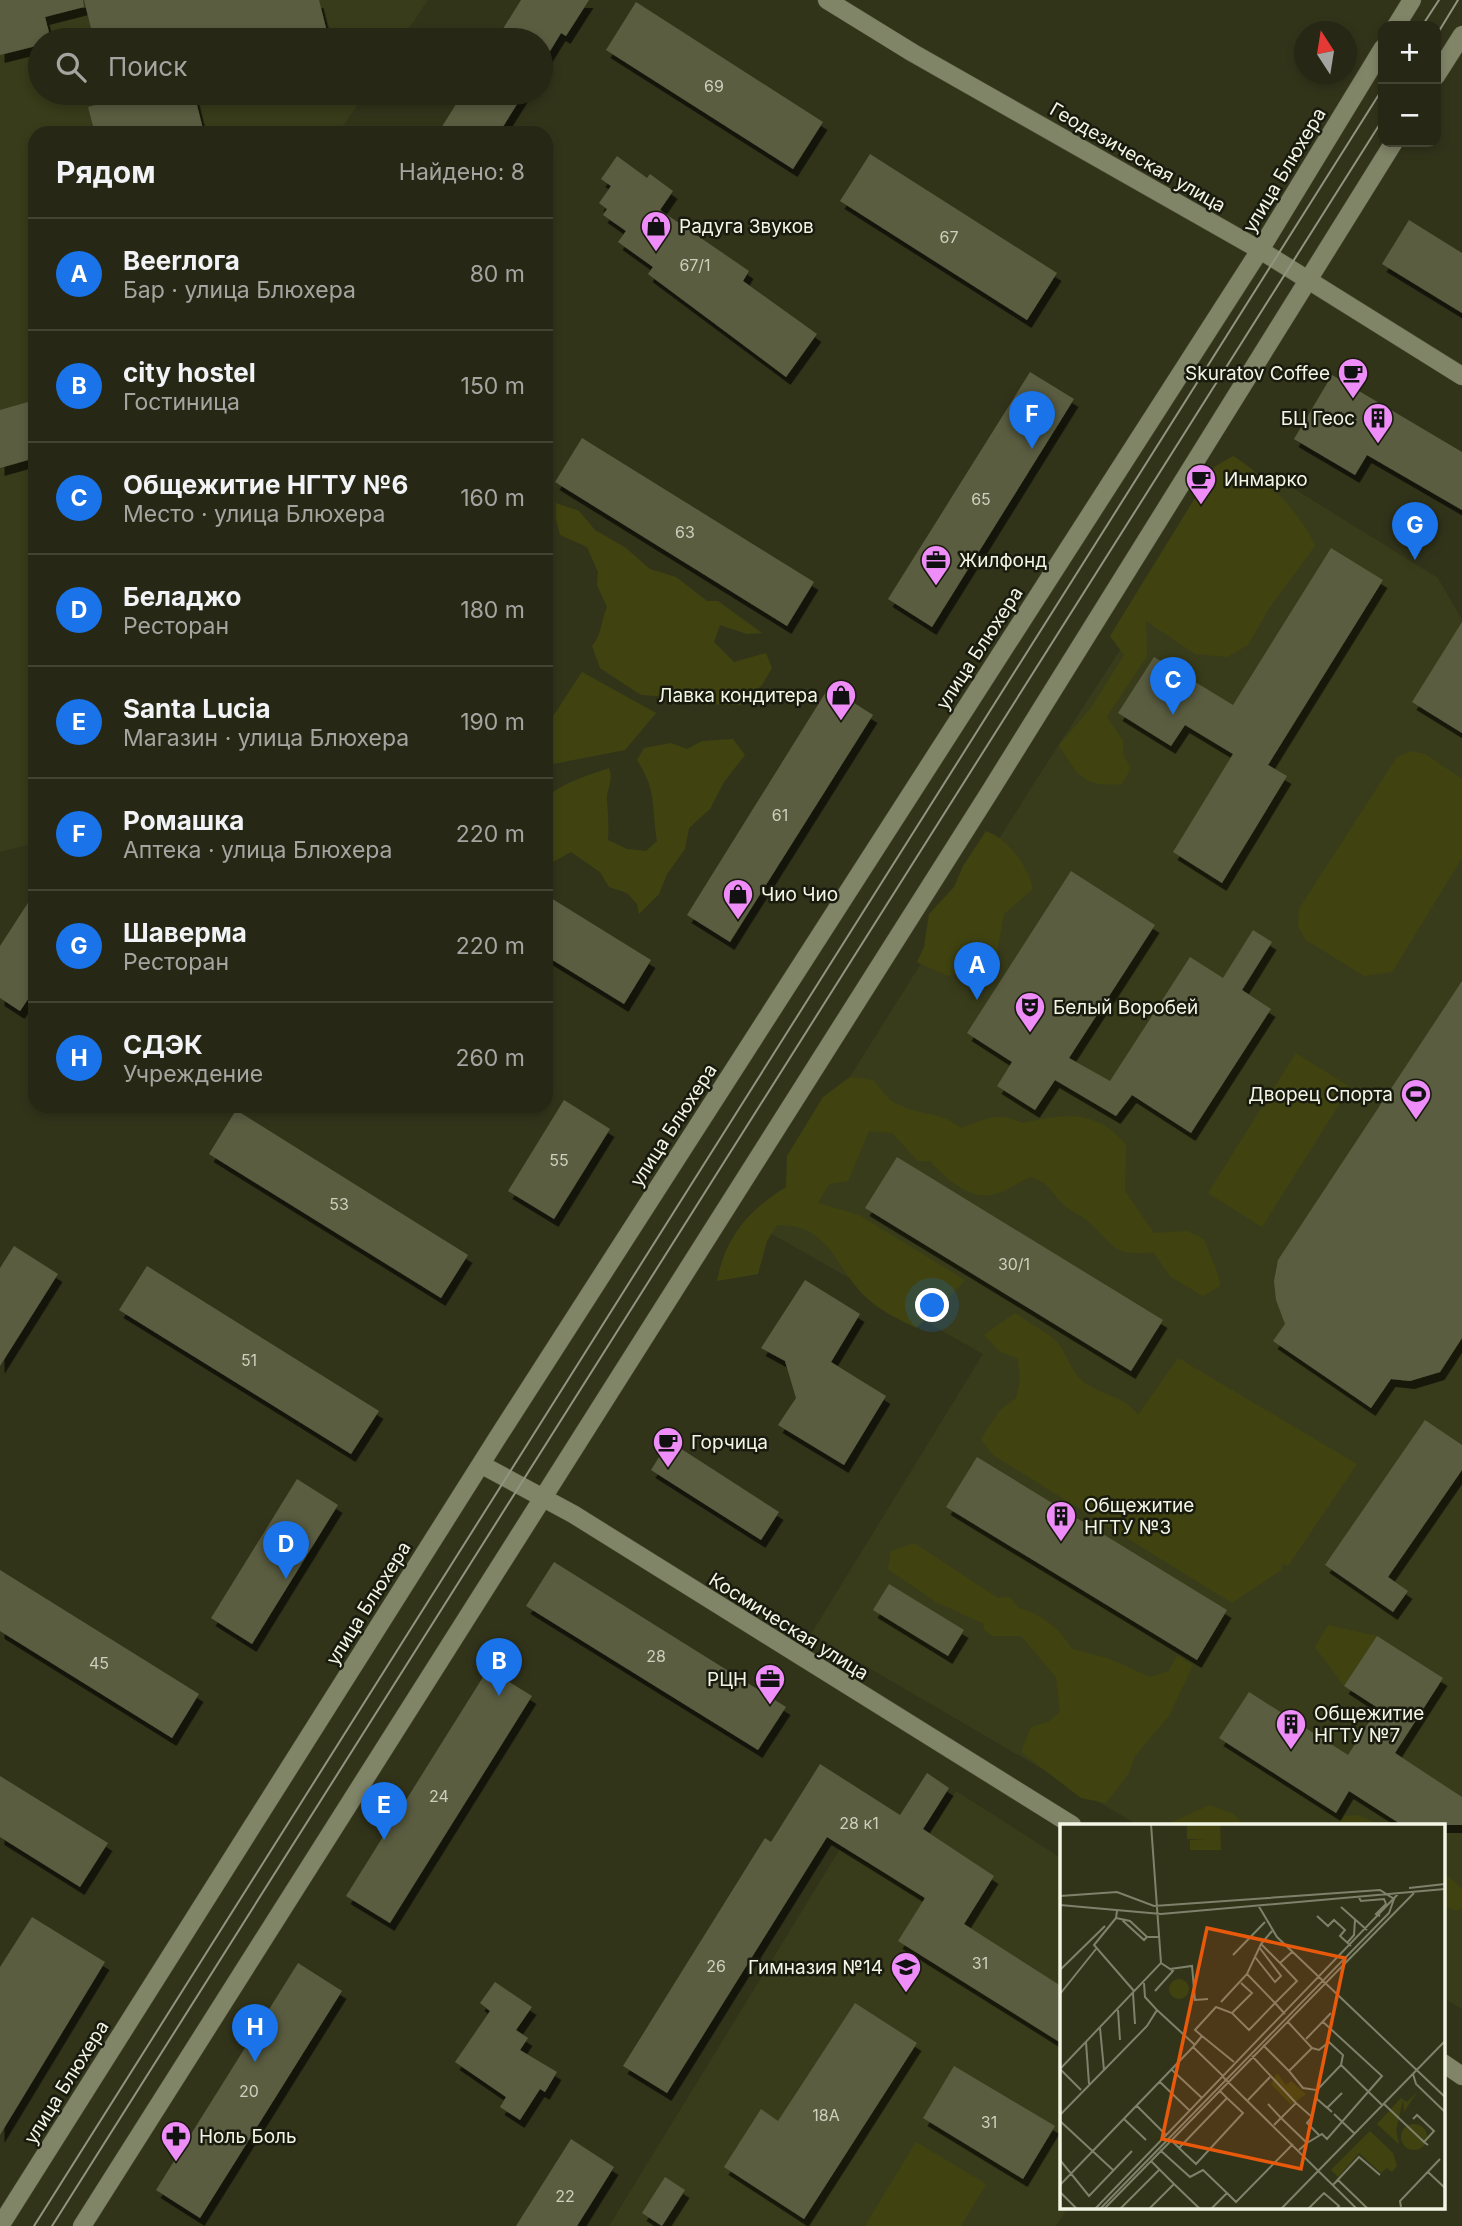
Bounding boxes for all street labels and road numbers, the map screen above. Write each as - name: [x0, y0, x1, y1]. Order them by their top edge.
- street label: Геодезическая улица: [1046, 98, 1230, 217]
- street label: улица Блюхера: [1238, 104, 1331, 237]
- street label: улица Блюхера: [931, 583, 1028, 714]
- street label: улица Блюхера: [625, 1060, 722, 1191]
- street label: улица Блюхера: [321, 1537, 416, 1669]
- street label: Космическая улица: [705, 1568, 873, 1685]
- street label: улица Блюхера: [19, 2016, 114, 2148]

